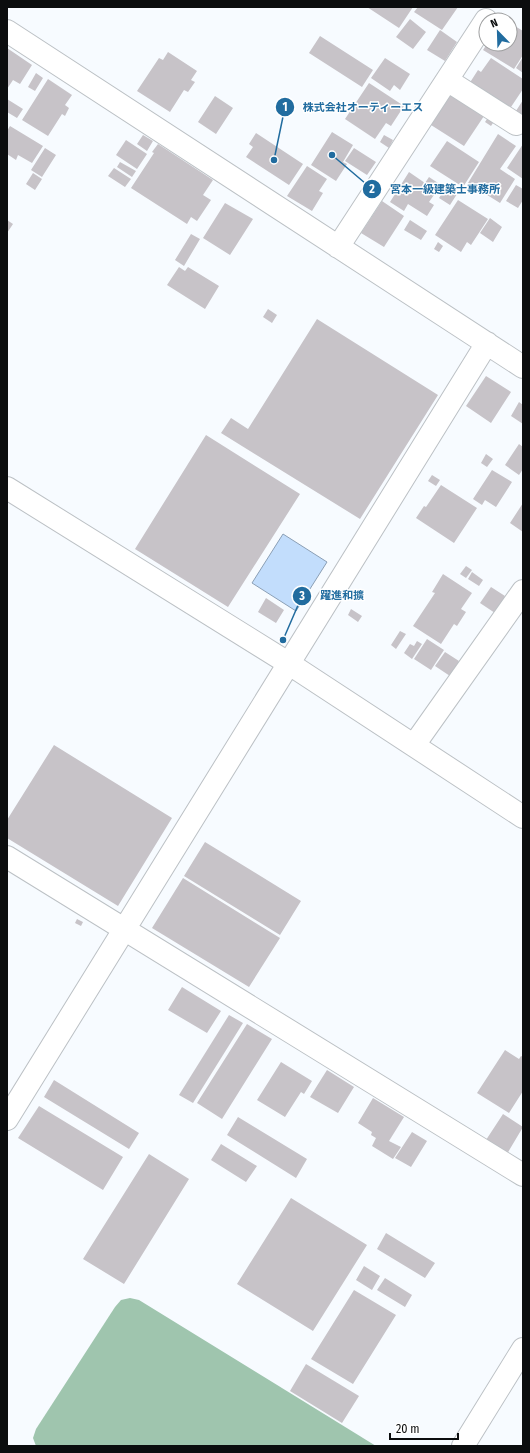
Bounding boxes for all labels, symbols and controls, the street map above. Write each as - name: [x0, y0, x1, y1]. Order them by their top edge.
- north arrow: [478, 12, 518, 52]
- text: N: [489, 16, 500, 31]
- callout: 株式会社オーティーエス: [275, 95, 432, 118]
- text: 1: [282, 100, 288, 114]
- text: 株式会社オーティーエス: [303, 101, 423, 114]
- callout: 宮本一級建築士事務所: [362, 177, 508, 200]
- text: 2: [368, 182, 375, 196]
- text: 宮本一級建築士事務所: [390, 183, 500, 196]
- callout: 躍進和擴: [292, 584, 372, 607]
- text: 3: [298, 589, 305, 603]
- text: 躍進和擴: [320, 589, 364, 602]
- scale bar: [390, 1415, 458, 1441]
- text: 20 m: [396, 1422, 420, 1436]

